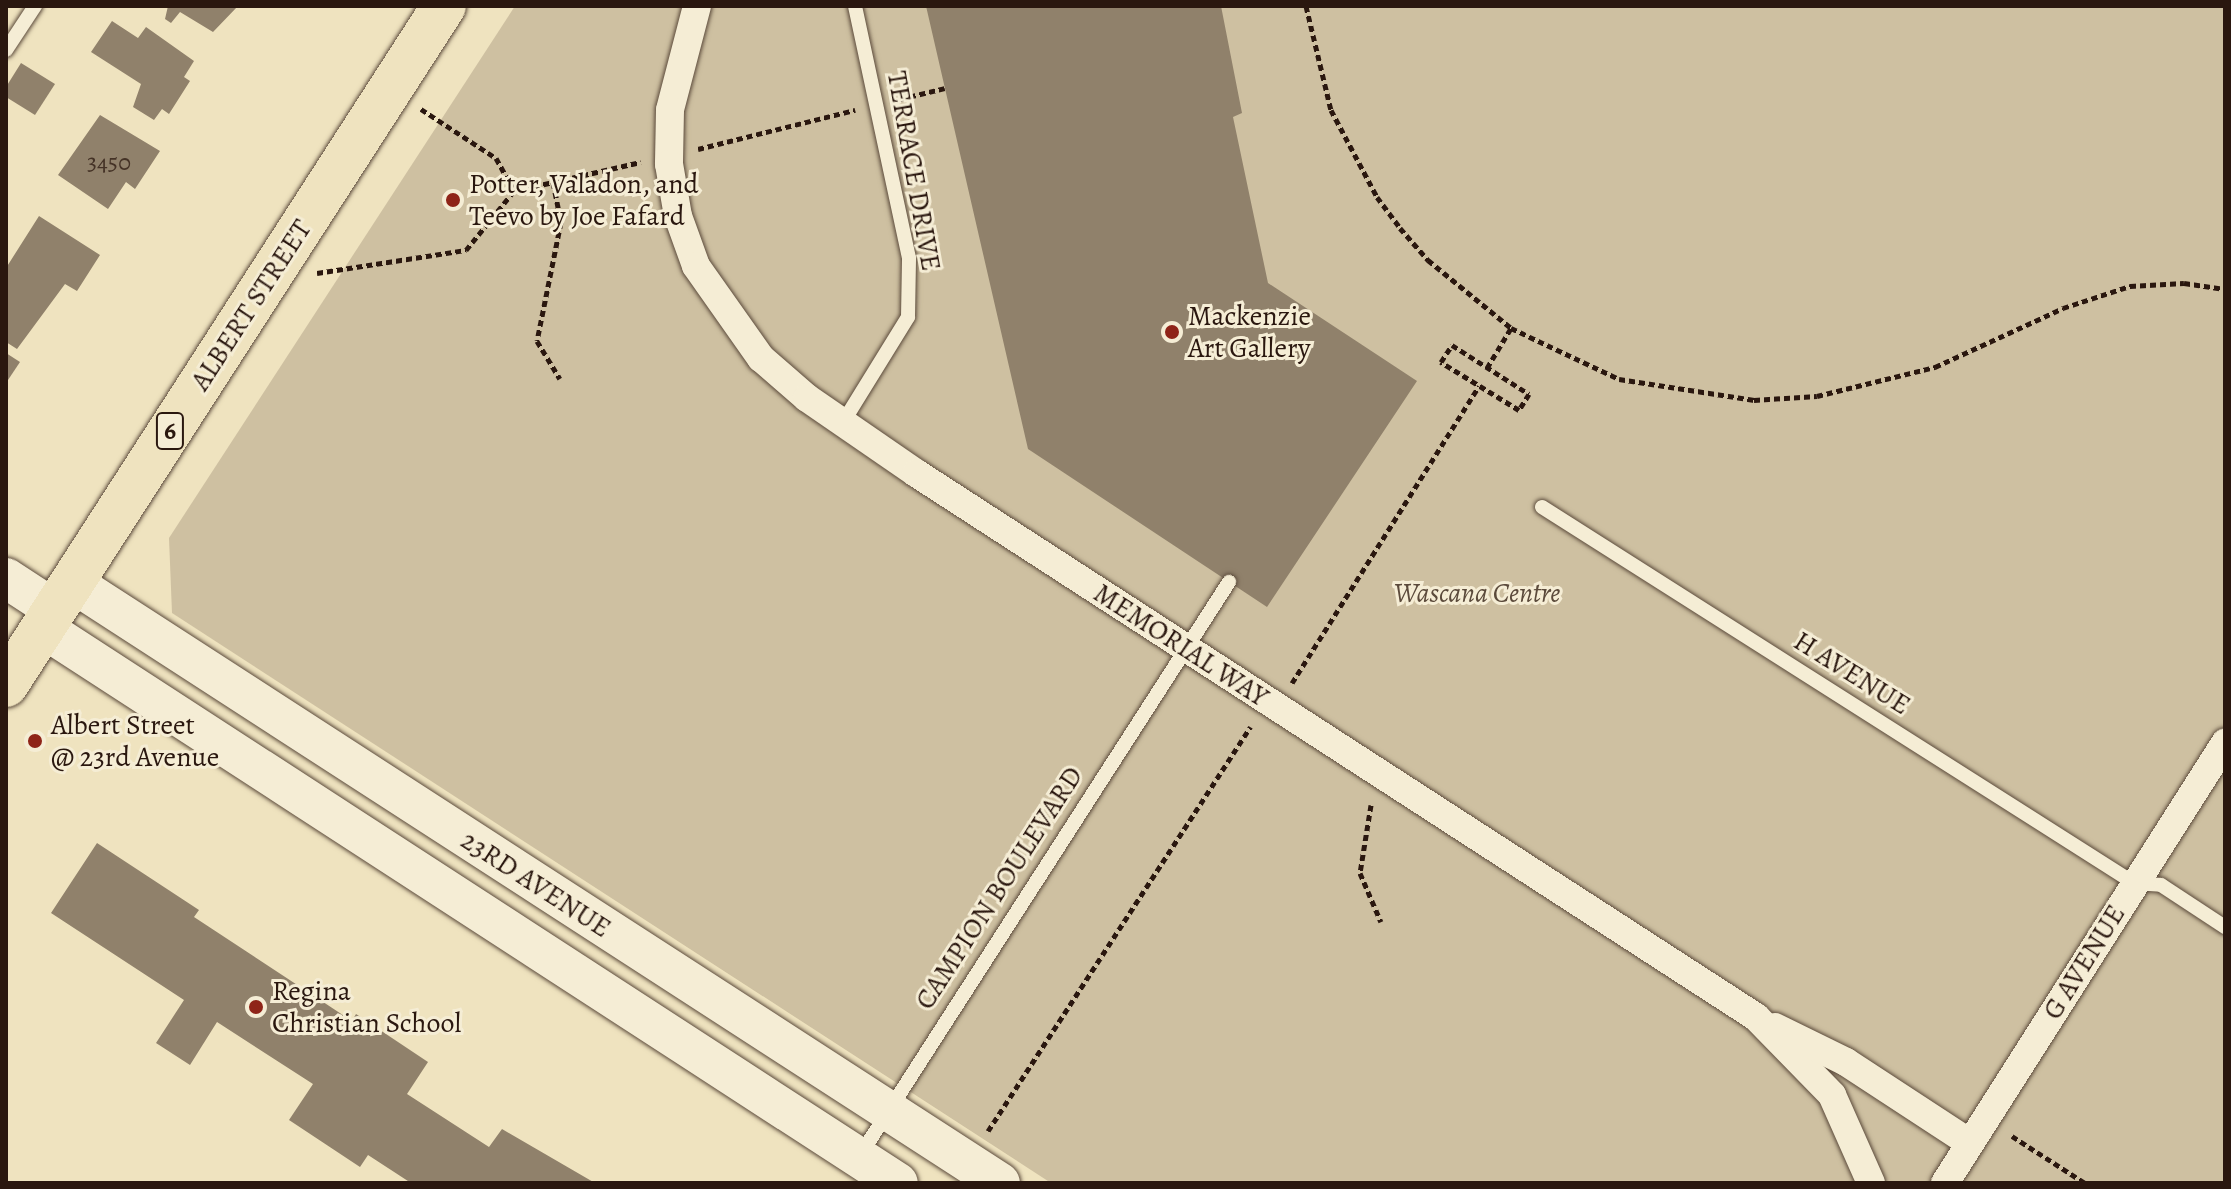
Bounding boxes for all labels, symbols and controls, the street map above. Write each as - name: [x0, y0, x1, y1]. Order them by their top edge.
- street label: TERRACE DRIVE: [880, 68, 948, 274]
- house number: 3450: [87, 149, 131, 177]
- place label: Potter, Valadon, and Teevo by Joe Fafard: [469, 167, 700, 233]
- marker: Potter, Valadon, and Teevo by Joe Fafard: [444, 191, 462, 209]
- street label: ALBERT STREET: [183, 213, 319, 397]
- place label: Mackenzie Art Gallery: [1188, 299, 1311, 365]
- marker: Mackenzie Art Gallery: [1163, 323, 1181, 341]
- road number: 6: [154, 409, 186, 453]
- street label: MEMORIAL WAY: [1087, 576, 1275, 714]
- park label: Wascana Centre: [1394, 576, 1560, 610]
- street label: H AVENUE: [1787, 624, 1917, 722]
- place label: Albert Street @ 23rd Avenue: [51, 708, 219, 774]
- marker: Albert Street @ 23rd Avenue: [26, 732, 44, 750]
- street label: CAMPION BOULEVARD: [908, 760, 1090, 1016]
- street label: 23RD AVENUE: [455, 823, 617, 945]
- street label: G AVENUE: [2036, 898, 2132, 1026]
- place label: Regina Christian School: [272, 974, 461, 1040]
- marker: Regina Christian School: [247, 998, 265, 1016]

